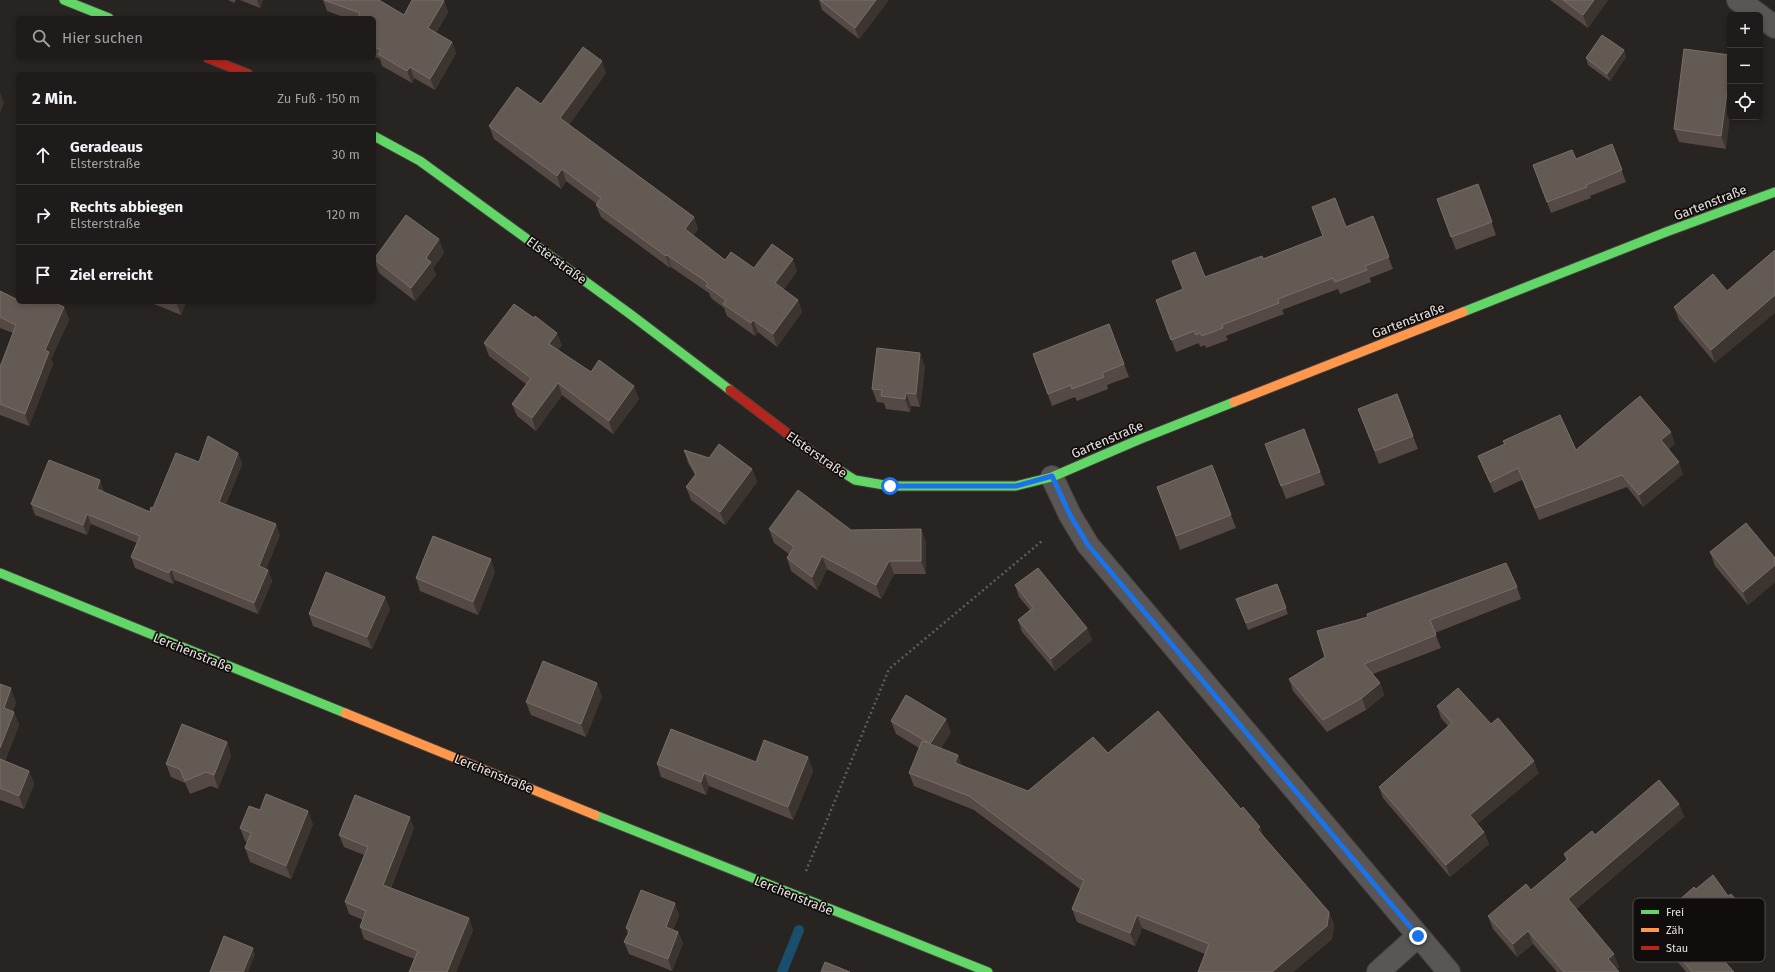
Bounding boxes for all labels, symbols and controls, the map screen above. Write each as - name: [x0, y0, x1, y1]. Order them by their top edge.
- map controls: [1727, 12, 1763, 120]
- button: +: [1727, 12, 1763, 48]
- search box: [16, 16, 376, 60]
- icon: search: [30, 27, 52, 49]
- text: Hier suchen: [62, 29, 143, 47]
- button: −: [1727, 48, 1763, 84]
- button: locate: [1727, 84, 1763, 120]
- text: 2 Min.: [32, 88, 77, 109]
- text: Zu Fuß · 150 m: [277, 91, 360, 106]
- text: Geradeaus: [70, 138, 143, 156]
- icon: ahead: [32, 144, 54, 166]
- text: 30 m: [332, 147, 360, 162]
- text: Elsterstraße: [70, 156, 140, 171]
- street label: Gartenstraße: [1672, 182, 1749, 223]
- text: Rechts abbiegen: [70, 198, 183, 216]
- icon: right: [32, 204, 54, 226]
- text: 120 m: [326, 207, 360, 222]
- text: Elsterstraße: [70, 216, 140, 231]
- street label: Elsterstraße: [524, 234, 590, 287]
- icon: arrive: [32, 264, 54, 286]
- text: Ziel erreicht: [70, 266, 153, 284]
- street label: Gartenstraße: [1370, 300, 1447, 341]
- street label: Gartenstraße: [1069, 418, 1145, 461]
- street label: Elsterstraße: [784, 428, 850, 481]
- route start: [881, 477, 899, 495]
- street label: Lerchenstraße: [151, 630, 234, 675]
- street label: Lerchenstraße: [452, 751, 535, 796]
- street label: Lerchenstraße: [752, 873, 835, 918]
- legend: [1633, 898, 1765, 962]
- text: Frei: [1666, 906, 1684, 919]
- text: Zäh: [1666, 924, 1684, 937]
- route end: [1409, 927, 1427, 945]
- text: Stau: [1666, 942, 1688, 955]

